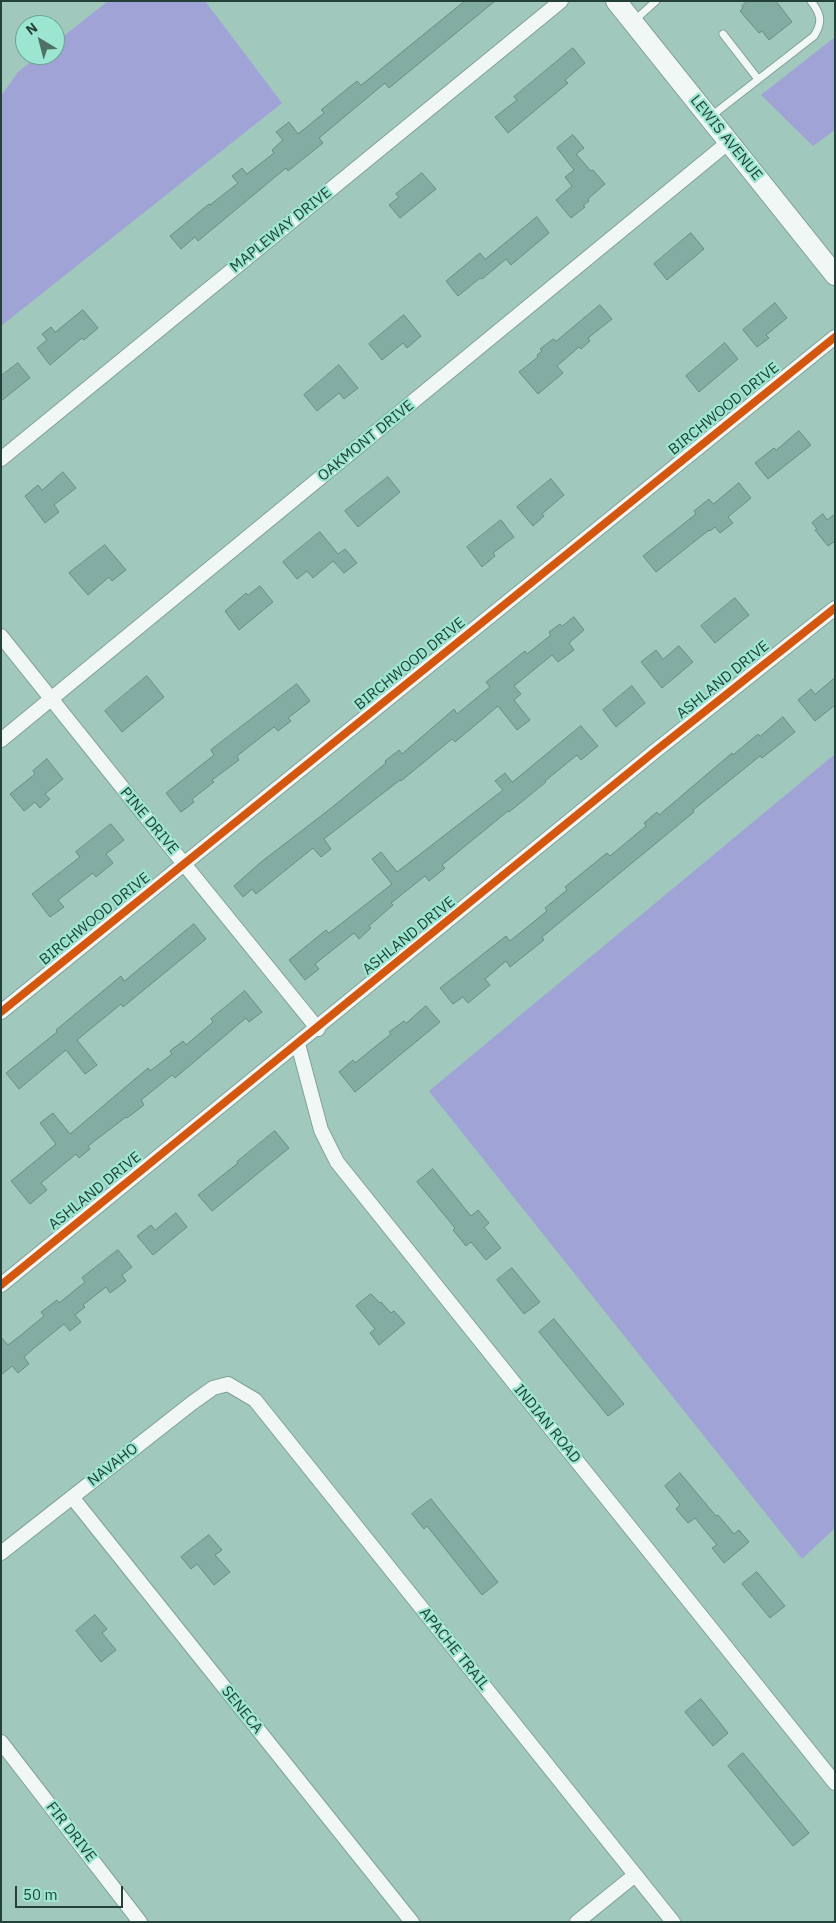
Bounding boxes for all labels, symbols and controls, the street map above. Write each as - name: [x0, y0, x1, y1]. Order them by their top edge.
- north arrow: [15, 15, 65, 65]
- text: N: [22, 19, 41, 39]
- street label: LEWIS AVENUE: [686, 92, 766, 184]
- street label: MAPLEWAY DRIVE: [227, 184, 335, 276]
- street label: BIRCHWOOD DRIVE: [665, 359, 783, 459]
- street label: OAKMONT DRIVE: [314, 397, 418, 485]
- street label: BIRCHWOOD DRIVE: [351, 614, 469, 714]
- street label: ASHLAND DRIVE: [673, 637, 773, 723]
- street label: PINE DRIVE: [116, 784, 182, 858]
- street label: BIRCHWOOD DRIVE: [36, 869, 154, 969]
- street label: ASHLAND DRIVE: [359, 893, 459, 979]
- street label: ASHLAND DRIVE: [45, 1148, 145, 1234]
- street label: INDIAN ROAD: [510, 1381, 584, 1467]
- street label: NAVAHO: [84, 1440, 142, 1490]
- street label: APACHE TRAIL: [415, 1604, 493, 1694]
- street label: SENECA: [217, 1683, 267, 1737]
- street label: FIR DRIVE: [42, 1798, 100, 1866]
- scale bar: [18, 1876, 125, 1908]
- text: 50 m: [23, 1885, 58, 1904]

